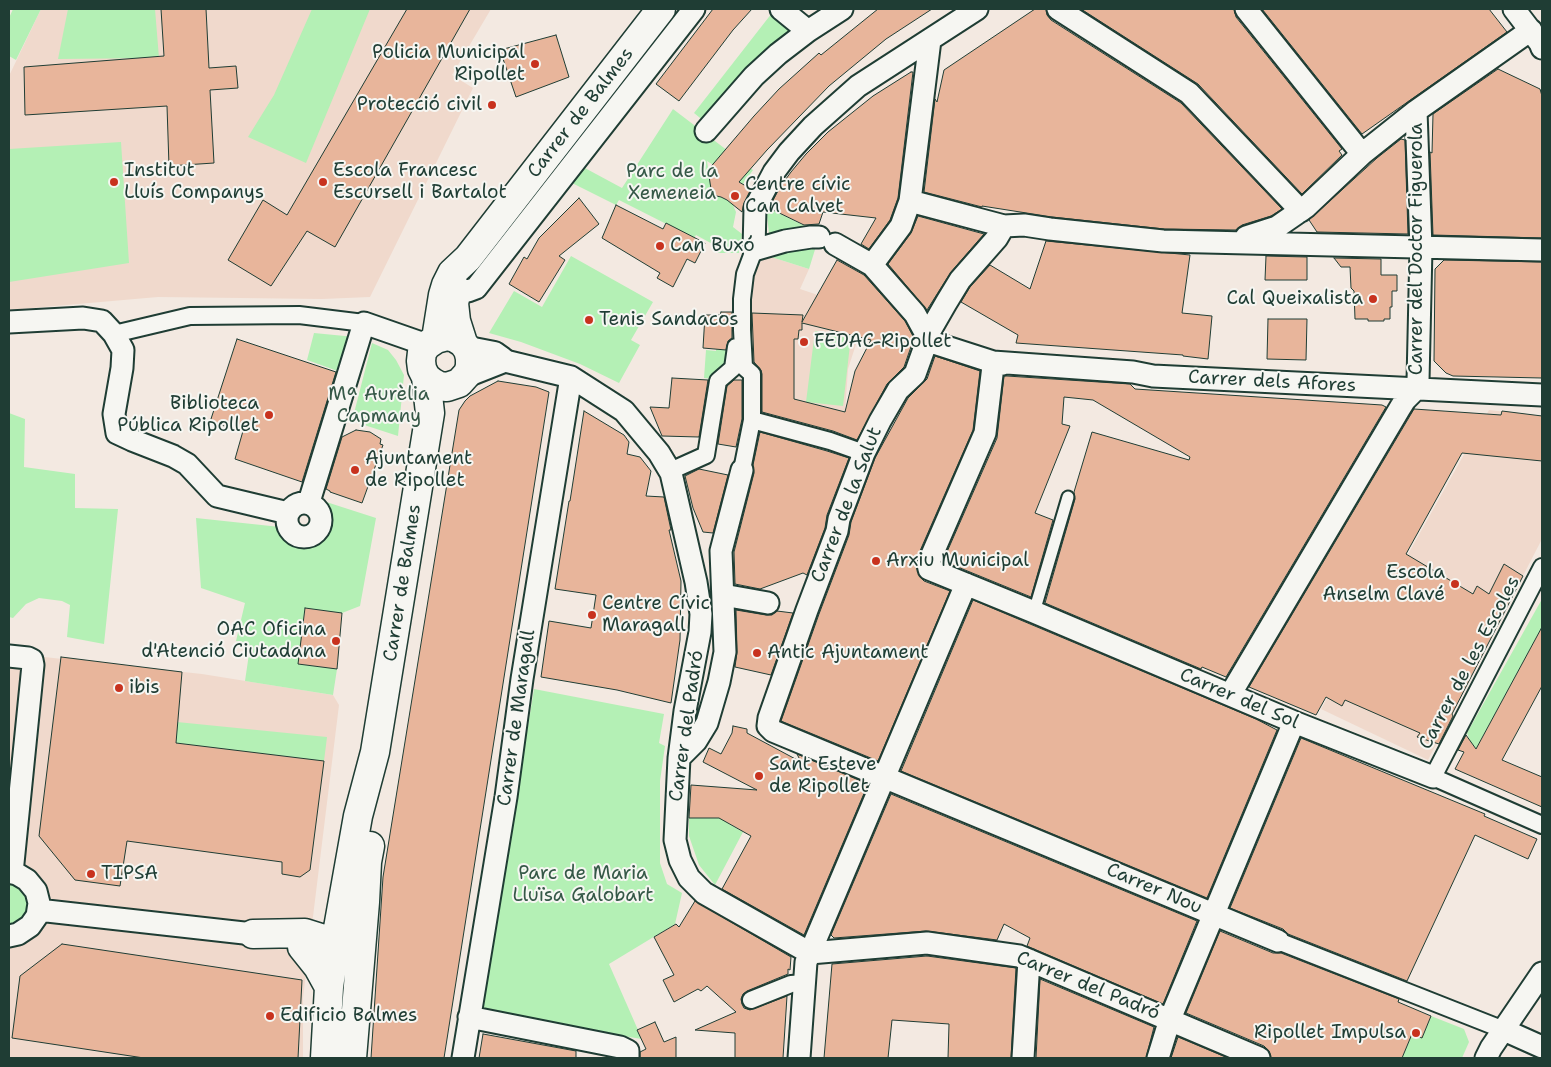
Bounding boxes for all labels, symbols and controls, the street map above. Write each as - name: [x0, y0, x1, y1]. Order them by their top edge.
- place label: Policia Municipal Ripollet: [372, 42, 525, 86]
- street label: Carrer de Balmes: [523, 43, 639, 183]
- marker: Policia Municipal Ripollet: [529, 58, 541, 70]
- place label: Protecció civil: [357, 94, 482, 116]
- marker: Protecció civil: [486, 99, 498, 111]
- street label: Carrer del Doctor Figuerola: [1406, 123, 1428, 375]
- place label: Institut Lluís Companys: [124, 160, 264, 204]
- place label: Escola Francesc Escursell i Bartalot: [333, 160, 507, 204]
- park label: Parc de la Xemeneia: [626, 161, 718, 205]
- place label: Centre cívic Can Calvet: [745, 174, 851, 218]
- marker: Institut Lluís Companys: [108, 176, 120, 188]
- marker: Escola Francesc Escursell i Bartalot: [317, 176, 329, 188]
- marker: Centre cívic Can Calvet: [729, 190, 741, 202]
- place label: Can Buxó: [670, 235, 755, 257]
- marker: Can Buxó: [654, 240, 666, 252]
- place label: Cal Queixalista: [1226, 288, 1363, 310]
- marker: Cal Queixalista: [1367, 293, 1379, 305]
- place label: Tenis Sandacos: [599, 309, 739, 331]
- marker: Tenis Sandacos: [583, 314, 595, 326]
- place label: FEDAC-Ripollet: [814, 331, 952, 353]
- marker: FEDAC-Ripollet: [798, 336, 810, 348]
- street label: Carrer dels Afores: [1187, 366, 1357, 398]
- park label: Mª Aurèlia Capmany: [328, 384, 430, 428]
- place label: Biblioteca Pública Ripollet: [117, 393, 259, 437]
- marker: Biblioteca Pública Ripollet: [263, 409, 275, 421]
- street label: Carrer de la Salut: [807, 424, 887, 586]
- place label: Ajuntament de Ripollet: [365, 448, 472, 492]
- marker: Ajuntament de Ripollet: [349, 464, 361, 476]
- street label: Carrer de Balmes: [379, 503, 427, 663]
- place label: Arxiu Municipal: [886, 550, 1029, 572]
- marker: Arxiu Municipal: [870, 555, 882, 567]
- place label: Escola Anselm Clavé: [1322, 562, 1445, 606]
- street label: Carrer de les Escoles: [1415, 572, 1525, 754]
- marker: Escola Anselm Clavé: [1449, 578, 1461, 590]
- place label: Centre Cívic Maragall: [602, 593, 710, 637]
- marker: Centre Cívic Maragall: [586, 609, 598, 621]
- place label: OAC Oficina d'Atenció Ciutadana: [141, 619, 326, 663]
- street label: Carrer de Maragall: [493, 628, 541, 808]
- marker: OAC Oficina d'Atenció Ciutadana: [330, 635, 342, 647]
- place label: Antic Ajuntament: [767, 642, 929, 664]
- marker: Antic Ajuntament: [751, 647, 763, 659]
- street label: Carrer del Padró: [665, 649, 709, 803]
- street label: Carrer del Sol: [1176, 664, 1302, 734]
- place label: ibis: [129, 677, 160, 699]
- marker: ibis: [113, 682, 125, 694]
- place label: Sant Esteve de Ripollet: [769, 754, 877, 798]
- marker: Sant Esteve de Ripollet: [753, 770, 765, 782]
- street label: Carrer Nou: [1103, 859, 1205, 919]
- place label: TIPSA: [101, 863, 158, 885]
- park label: Parc de Maria Lluïsa Galobart: [513, 863, 653, 907]
- marker: TIPSA: [85, 868, 97, 880]
- street label: Carrer del Padró: [1013, 947, 1163, 1025]
- place label: Edificio Balmes: [280, 1005, 418, 1027]
- marker: Edificio Balmes: [264, 1010, 276, 1022]
- place label: Ripollet Impulsa: [1254, 1022, 1406, 1044]
- marker: Ripollet Impulsa: [1410, 1027, 1422, 1039]

